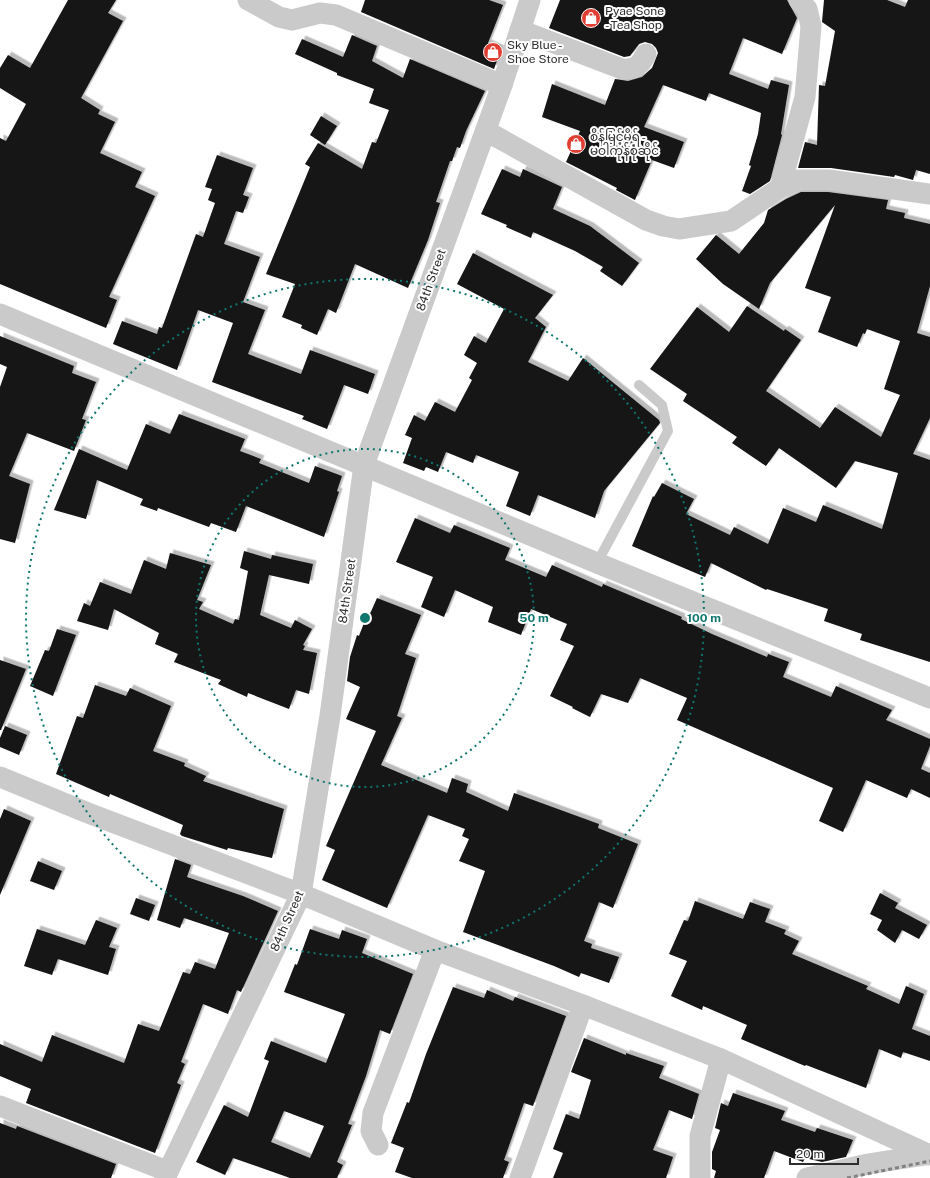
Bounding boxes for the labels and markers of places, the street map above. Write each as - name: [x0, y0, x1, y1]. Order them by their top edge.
- place label: Pyae Sone - Tea Shop: [605, 4, 664, 32]
- shop icon: Pyae Sone - Tea Shop: [580, 7, 602, 29]
- place label: Sky Blue - Shoe Store: [507, 38, 569, 66]
- shop icon: Sky Blue - Shoe Store: [482, 41, 504, 63]
- place label: စိန်မြင့်မိုရ် - မဝါကုန်စုံဆိုင်: [590, 128, 659, 161]
- shop icon: စိန်မြင့်မိုရ် - မဝါကုန်စုံဆိုင်: [565, 133, 587, 155]
- centre of rings: [358, 611, 372, 625]

